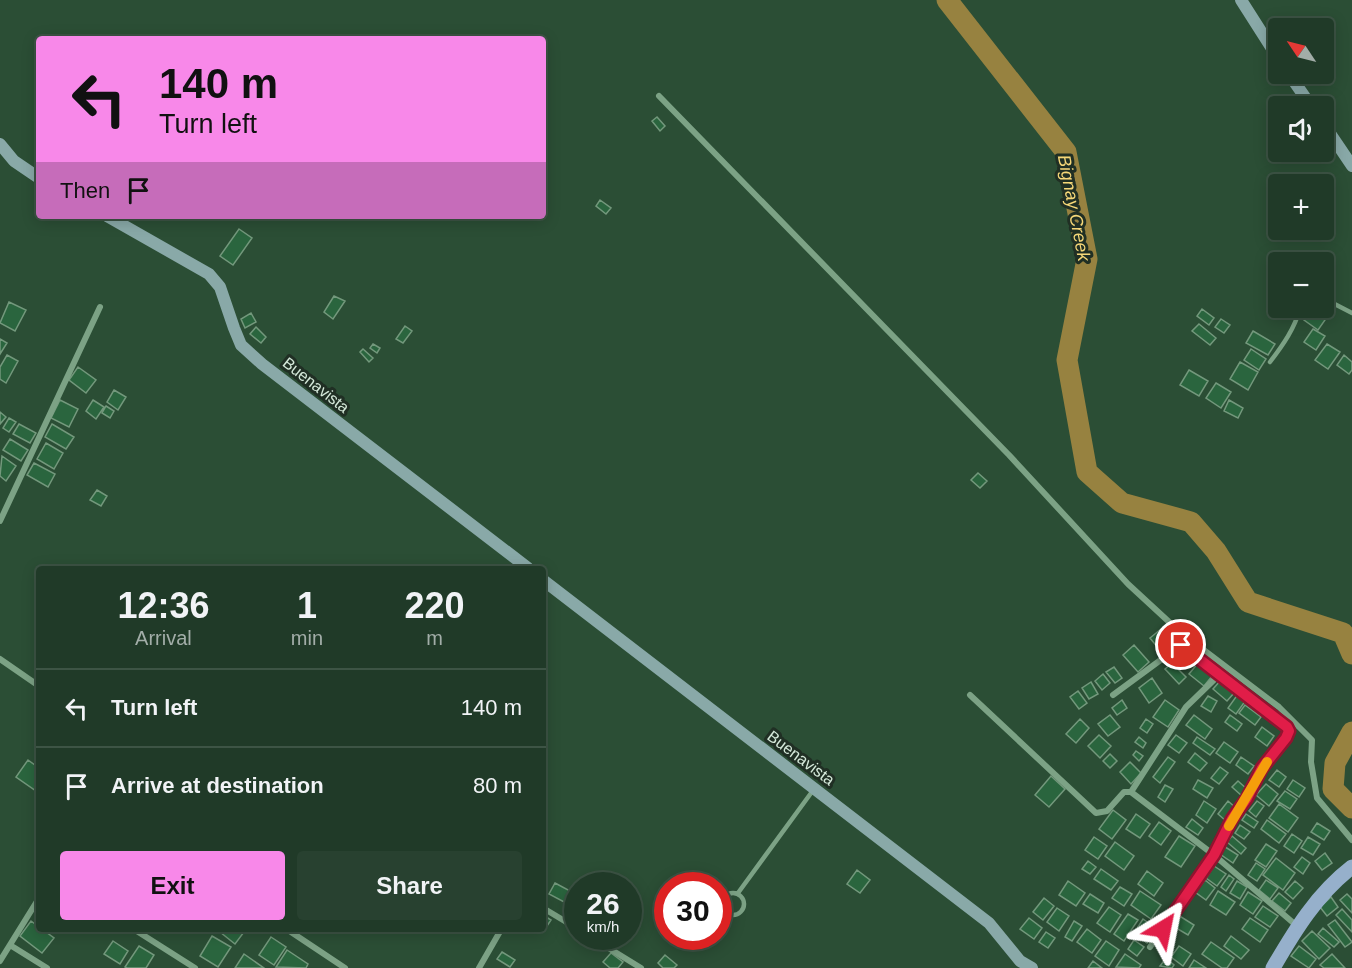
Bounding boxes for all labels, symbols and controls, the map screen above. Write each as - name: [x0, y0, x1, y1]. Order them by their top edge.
- north arrow: [1268, 18, 1334, 84]
- map controls: [1268, 18, 1334, 318]
- icon: left: [60, 60, 138, 138]
- text: 140 m: [159, 60, 278, 107]
- button: sound: [1268, 96, 1334, 162]
- text: Turn left: [159, 109, 257, 139]
- water label: Bignay Creek: [1054, 153, 1094, 264]
- icon: arrive: [122, 174, 155, 207]
- button: +: [1268, 174, 1334, 240]
- text: Then: [60, 178, 110, 203]
- button: −: [1268, 252, 1334, 318]
- street label: Buenavista: [280, 354, 353, 416]
- text: 12:36: [117, 585, 209, 626]
- text: 1: [297, 585, 317, 626]
- text: 220: [404, 585, 465, 626]
- pin: [1155, 619, 1206, 670]
- text: Arrival: [135, 627, 192, 649]
- text: min: [291, 627, 323, 649]
- text: m: [426, 627, 443, 649]
- icon: arrive: [1164, 628, 1197, 661]
- icon: left: [60, 692, 93, 725]
- text: Turn left: [111, 695, 197, 720]
- text: 140 m: [461, 695, 522, 720]
- street label: Buenavista: [764, 727, 838, 789]
- icon: arrive: [60, 770, 93, 803]
- text: Arrive at destination: [111, 773, 324, 798]
- text: 80 m: [473, 773, 522, 798]
- button: Exit: [60, 851, 285, 920]
- button: Share: [297, 851, 522, 920]
- speed limit sign: 30: [654, 872, 732, 950]
- text: 26: [586, 887, 620, 920]
- position arrow: [1131, 897, 1195, 961]
- text: km/h: [587, 918, 619, 935]

